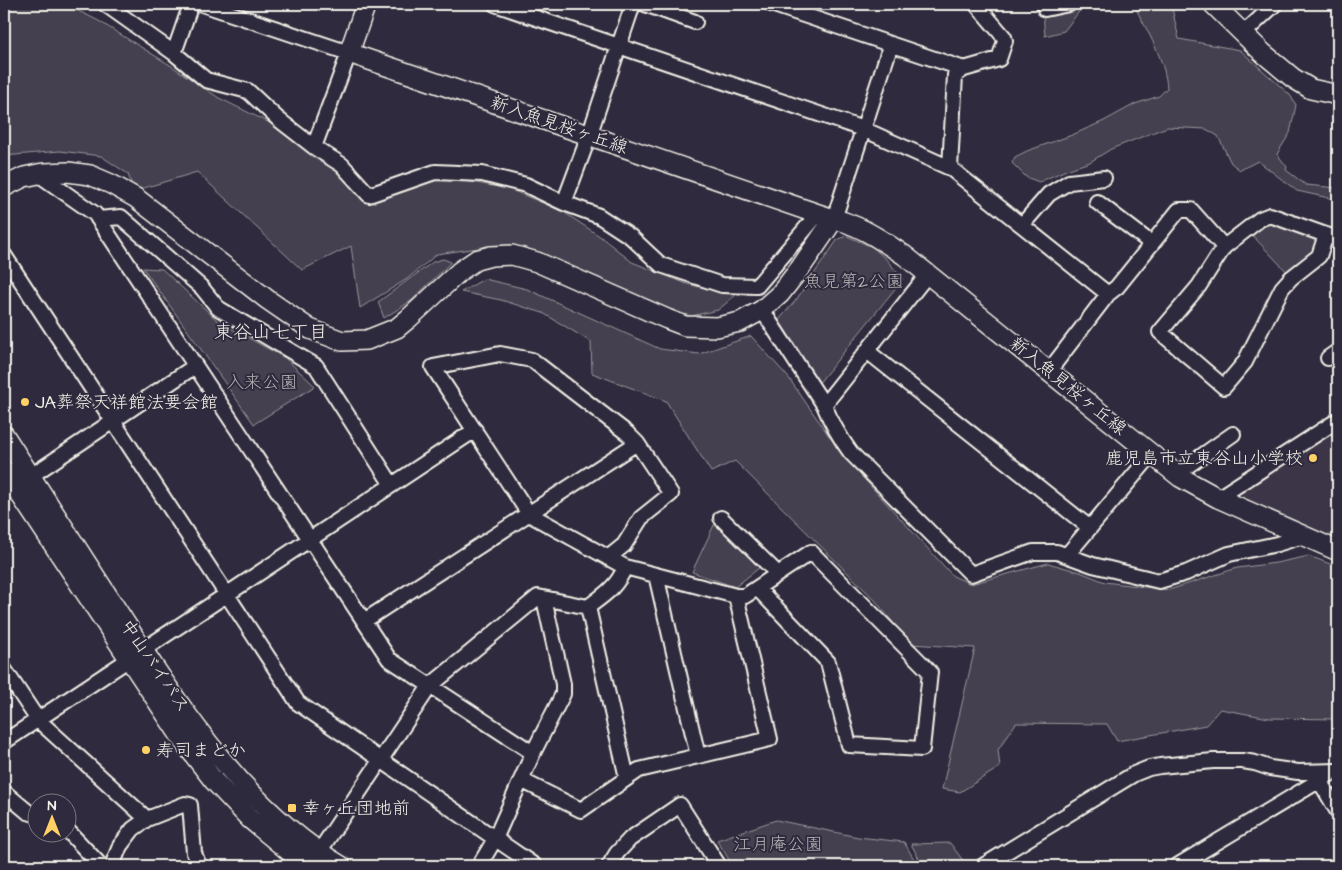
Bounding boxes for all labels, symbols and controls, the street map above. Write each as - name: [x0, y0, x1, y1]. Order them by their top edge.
- street label: 新入魚見桜ヶ丘線: [487, 90, 631, 160]
- park label: 魚見第2公園: [804, 269, 904, 294]
- district label: 東谷山七丁目: [214, 319, 328, 346]
- street label: 新入魚見桜ヶ丘線: [1004, 331, 1132, 441]
- park label: 入来公園: [226, 370, 298, 395]
- place label: JA葬祭天祥館法要会館: [35, 390, 218, 415]
- marker: JA葬祭天祥館法要会館: [19, 396, 31, 408]
- place label: 鹿児島市立東谷山小学校: [1105, 446, 1303, 471]
- marker: 鹿児島市立東谷山小学校: [1307, 452, 1319, 464]
- street label: 中山バイパス: [115, 614, 195, 718]
- place label: 寿司まどか: [156, 738, 246, 763]
- marker: 寿司まどか: [140, 744, 152, 756]
- north arrow: [28, 792, 78, 842]
- text: N: [48, 796, 57, 816]
- place label: 幸ヶ丘団地前: [302, 796, 410, 821]
- marker: 幸ヶ丘団地前: [286, 802, 298, 814]
- park label: 江月庵公園: [733, 832, 823, 857]

